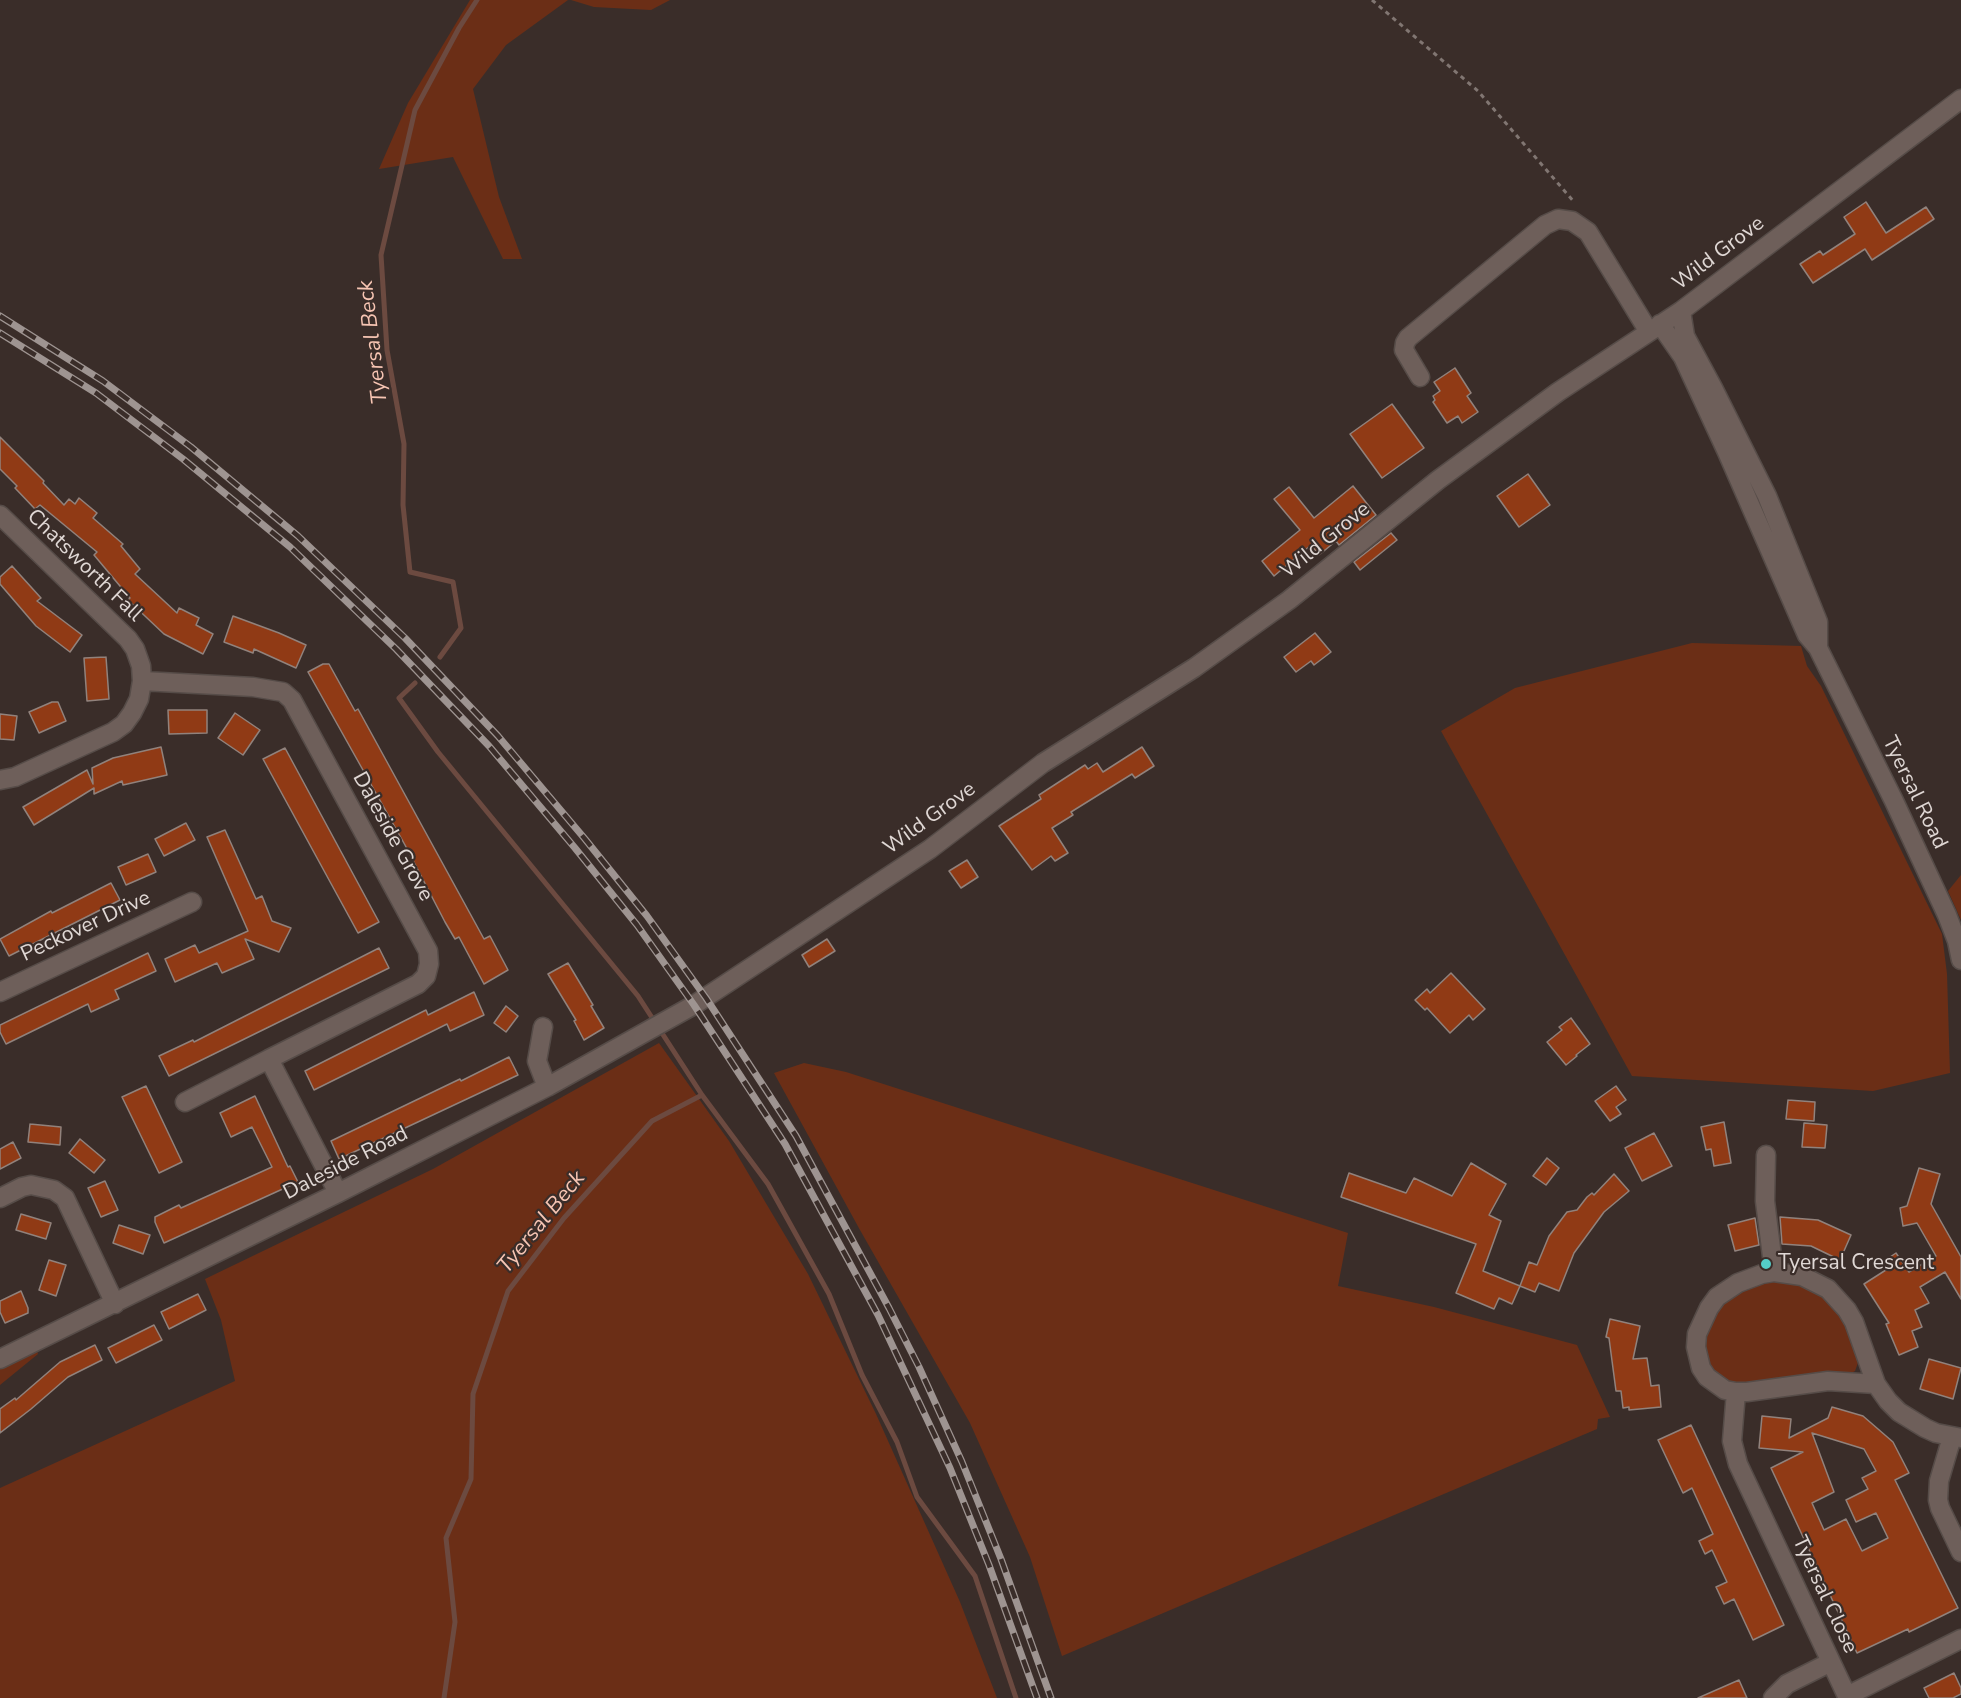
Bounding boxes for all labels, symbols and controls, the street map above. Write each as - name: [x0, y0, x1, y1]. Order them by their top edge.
- street label: Wild Grove: [1668, 212, 1770, 296]
- water label: Tyersal Beck: [353, 279, 395, 405]
- street label: Wild Grove: [1276, 497, 1376, 585]
- street label: Chatsworth Fall: [21, 504, 147, 628]
- street label: Tyersal Road: [1876, 733, 1952, 853]
- street label: Daleside Grove: [346, 768, 438, 906]
- street label: Wild Grove: [879, 777, 981, 861]
- street label: Peckover Drive: [17, 886, 155, 968]
- street label: Daleside Road: [279, 1122, 413, 1206]
- water label: Tyersal Beck: [493, 1166, 591, 1280]
- place label: Tyersal Crescent: [1778, 1251, 1934, 1277]
- marker: Tyersal Crescent: [1759, 1257, 1773, 1271]
- street label: Tyersal Close: [1786, 1532, 1862, 1658]

